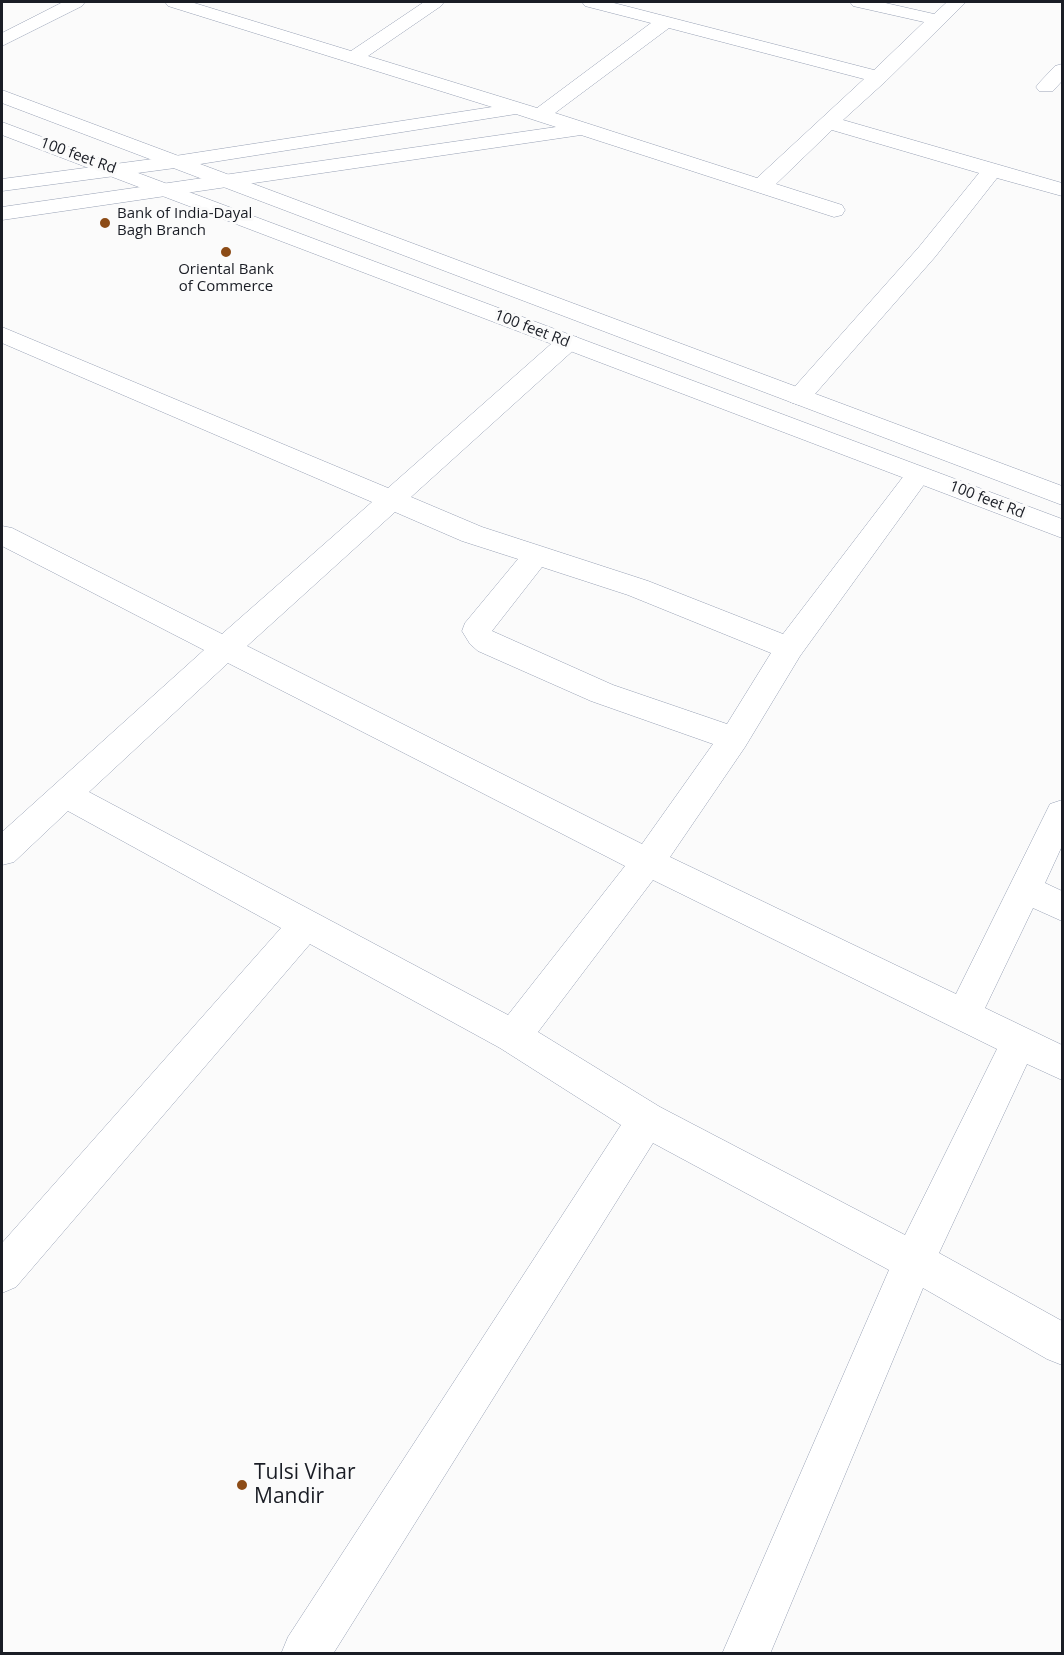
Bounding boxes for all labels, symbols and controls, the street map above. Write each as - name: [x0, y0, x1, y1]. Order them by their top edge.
- street label: 100 feet Rd: [38, 134, 118, 178]
- place label: Bank of India-Dayal Bagh Branch: [117, 205, 252, 240]
- marker: Bank of India-Dayal Bagh Branch: [98, 216, 112, 230]
- marker: Oriental Bank of Commerce: [219, 245, 233, 259]
- place label: Oriental Bank of Commerce: [178, 261, 274, 296]
- street label: 100 feet Rd: [492, 306, 572, 352]
- street label: 100 feet Rd: [947, 477, 1027, 523]
- place label: Tulsi Vihar Mandir: [254, 1460, 355, 1510]
- marker: Tulsi Vihar Mandir: [235, 1478, 249, 1492]

